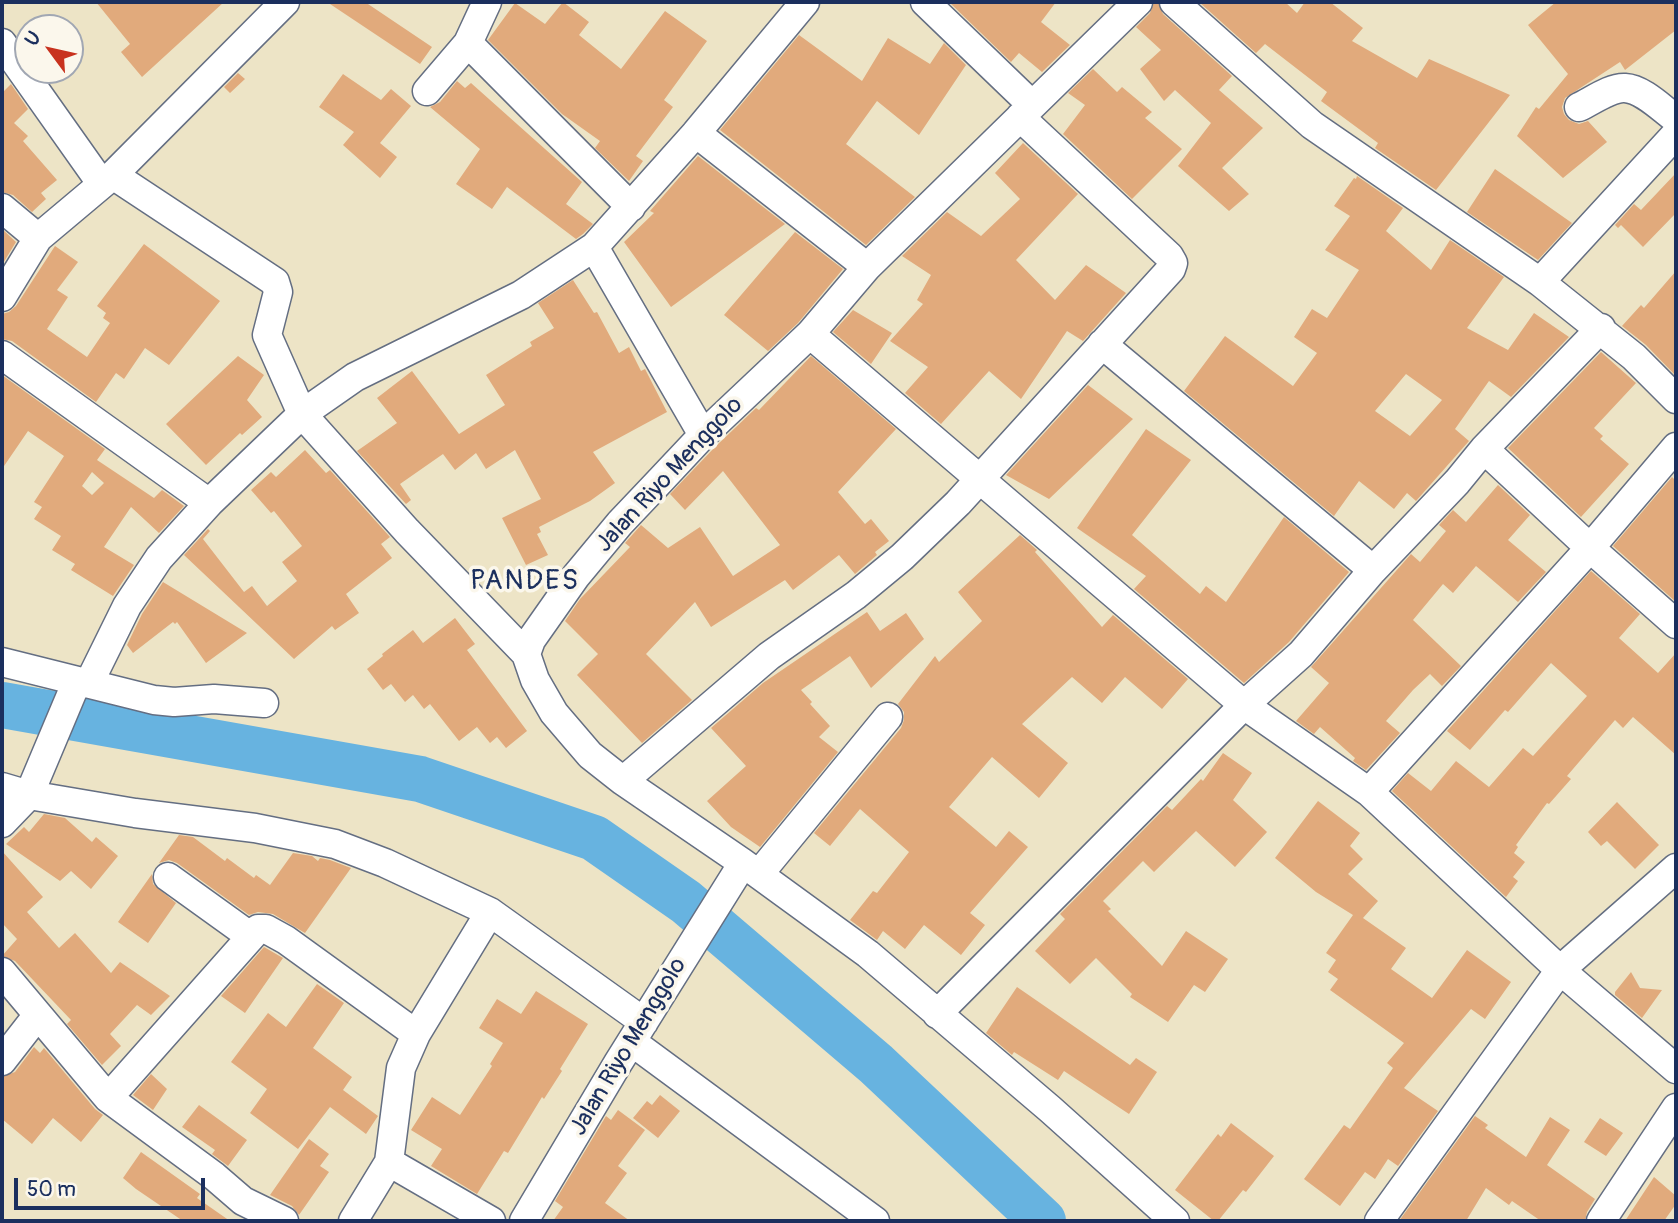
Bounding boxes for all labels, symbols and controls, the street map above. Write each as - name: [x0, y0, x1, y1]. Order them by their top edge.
- north arrow: [14, 14, 84, 84]
- text: U: [20, 27, 47, 50]
- street label: Jalan Riyo Menggolo: [591, 391, 749, 559]
- district label: PANDES: [471, 565, 579, 599]
- street label: Jalan Riyo Menggolo: [565, 953, 693, 1141]
- scale bar: [18, 1164, 208, 1208]
- text: 50 m: [27, 1176, 76, 1203]

